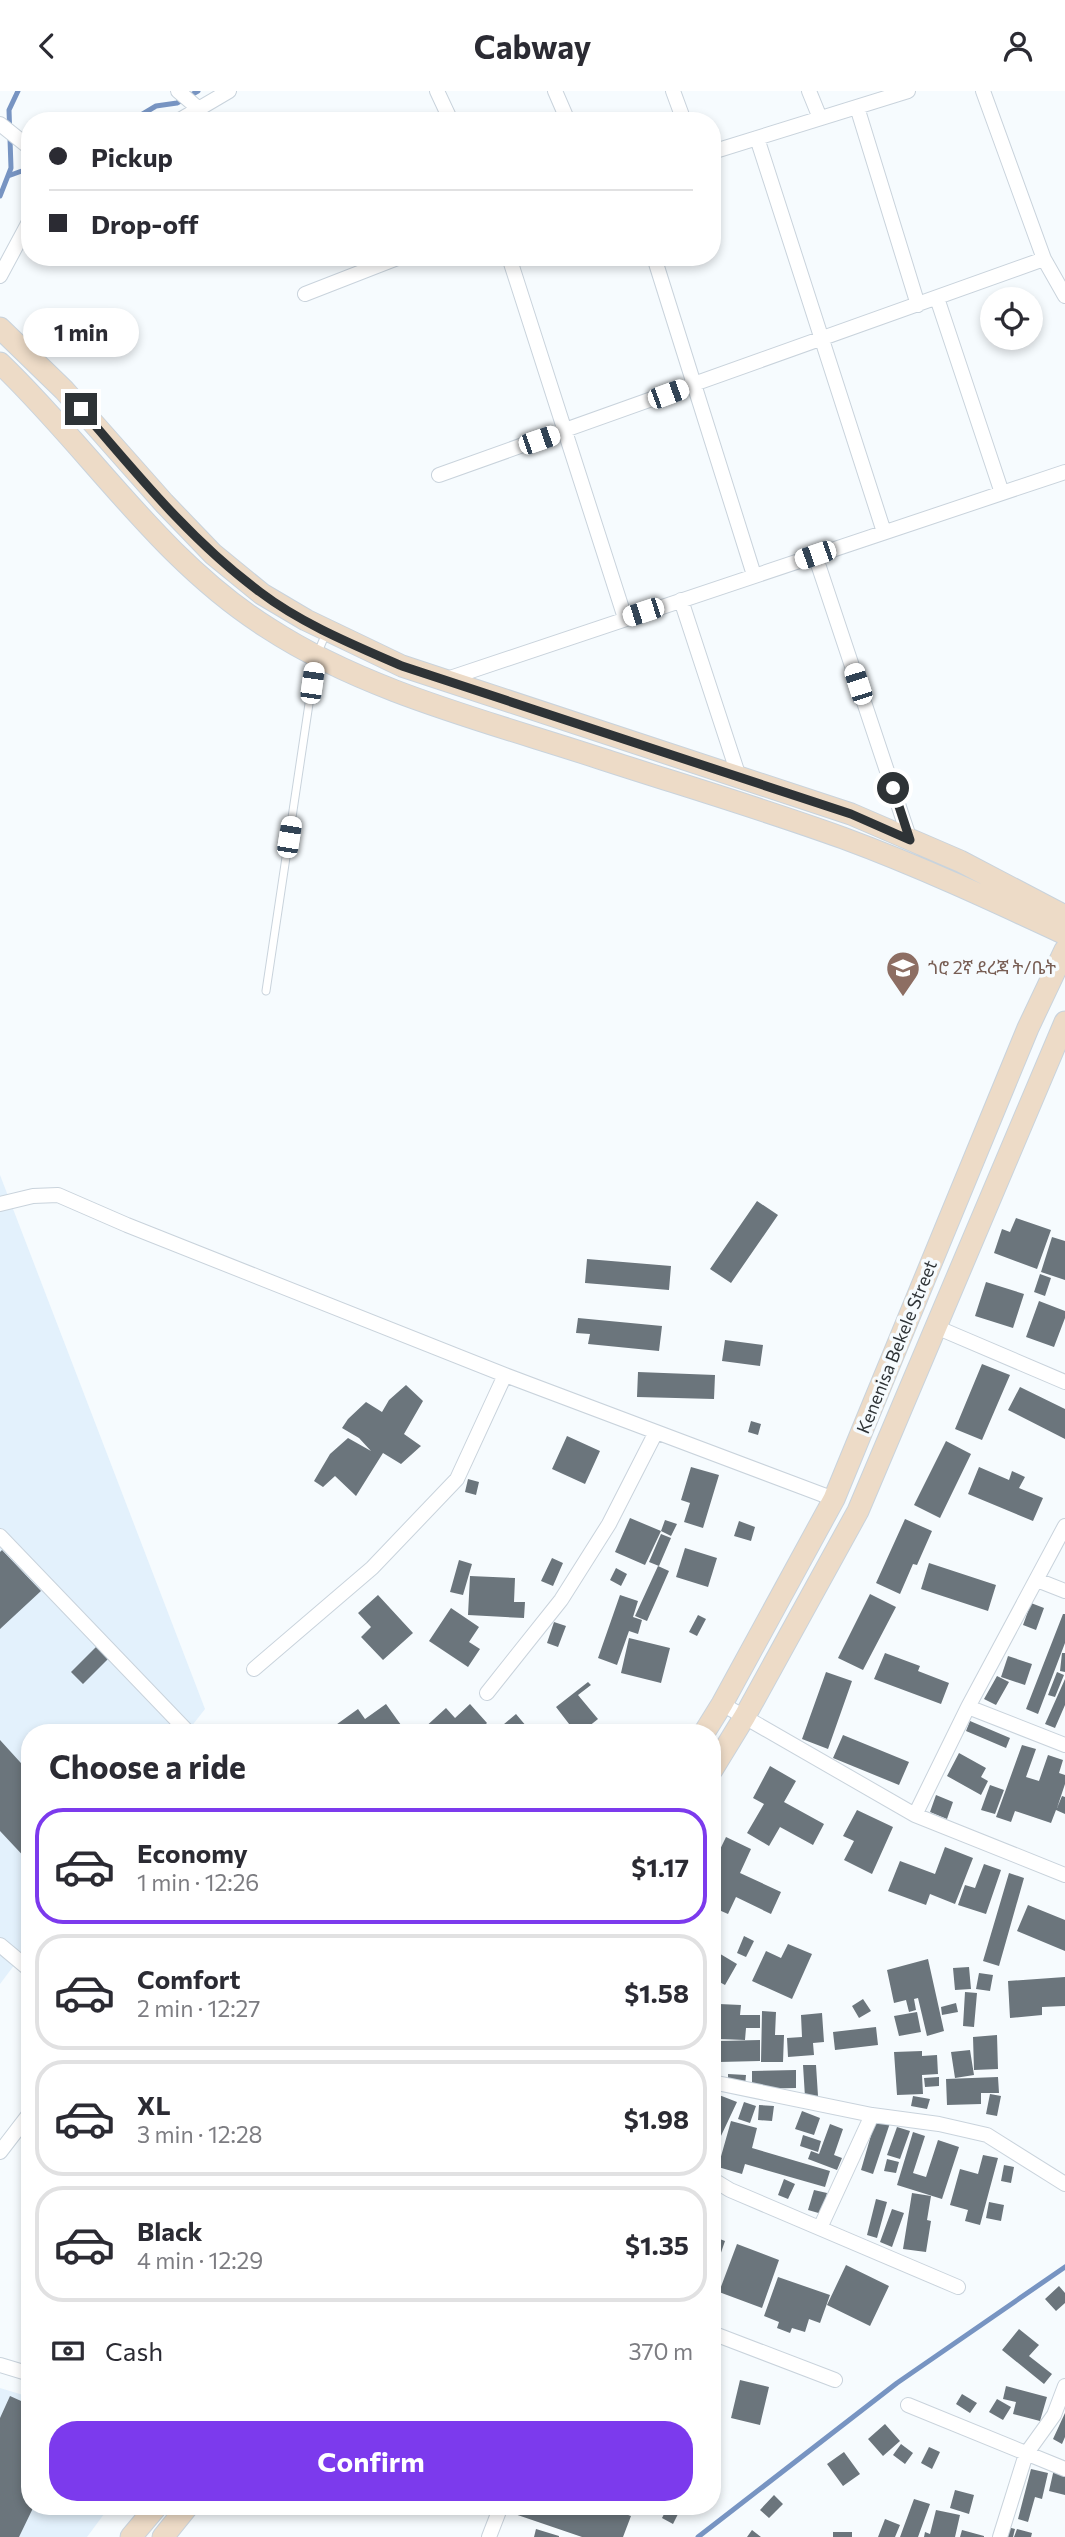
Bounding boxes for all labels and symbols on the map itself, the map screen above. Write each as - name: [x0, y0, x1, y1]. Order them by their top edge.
- callout: 1 min: [23, 307, 139, 357]
- car: [645, 377, 692, 411]
- route end: [65, 393, 97, 425]
- car: [516, 423, 563, 457]
- car: [792, 538, 839, 572]
- car: [620, 596, 667, 628]
- car: [299, 661, 326, 705]
- car: [842, 661, 875, 707]
- route start: [877, 772, 909, 804]
- car: [276, 815, 303, 859]
- school or university icon: ጎሮ 2ኛ ደረጃ ት/ቤት: [884, 949, 922, 998]
- place label: ጎሮ 2ኛ ደረጃ ት/ቤት: [928, 956, 1056, 978]
- street label: Kenenisa Bekele Street: [851, 1257, 941, 1437]

